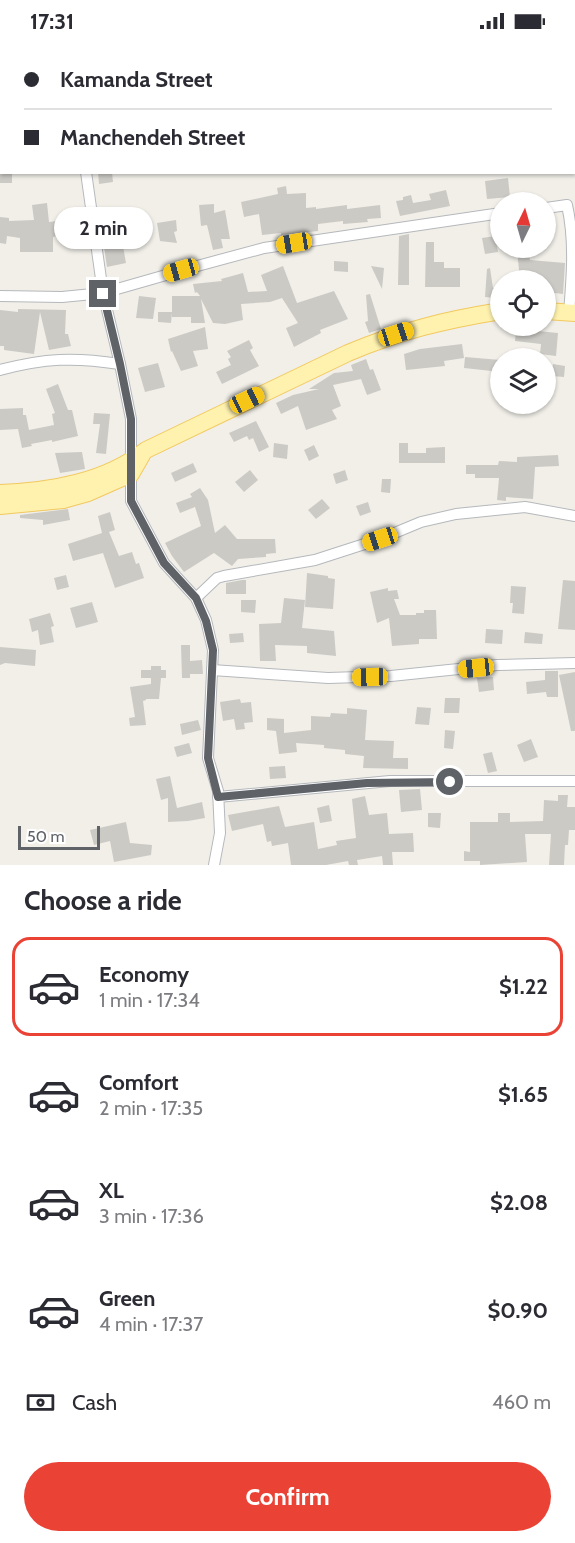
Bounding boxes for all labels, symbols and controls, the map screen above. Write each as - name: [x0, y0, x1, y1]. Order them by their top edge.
- text: 17:31: [30, 8, 74, 35]
- text: Kamanda Street: [60, 66, 213, 93]
- text: Manchendeh Street: [60, 124, 245, 151]
- north arrow: [490, 192, 556, 258]
- map controls: [490, 192, 556, 414]
- callout: 2 min: [54, 207, 152, 249]
- text: 2 min: [79, 216, 128, 240]
- car: [275, 231, 313, 255]
- car: [161, 256, 201, 284]
- button: locate: [490, 270, 556, 336]
- route end: [89, 280, 116, 307]
- car: [376, 320, 416, 348]
- button: layers: [490, 348, 556, 414]
- car: [227, 384, 267, 416]
- car: [360, 525, 400, 553]
- car: [457, 657, 495, 679]
- car: [352, 668, 388, 686]
- route start: [436, 768, 463, 795]
- scale bar: [18, 823, 100, 851]
- text: 50 m: [27, 827, 64, 846]
- text: Choose a ride: [24, 884, 182, 917]
- icon: car: [27, 960, 81, 1014]
- text: Economy: [99, 961, 189, 988]
- text: $1.22: [499, 973, 548, 1000]
- text: 1 min · 17:34: [99, 988, 200, 1012]
- icon: car: [27, 1068, 81, 1122]
- text: Comfort: [99, 1069, 178, 1096]
- text: $1.65: [498, 1081, 548, 1108]
- text: 2 min · 17:35: [99, 1096, 203, 1120]
- icon: car: [27, 1176, 81, 1230]
- text: XL: [99, 1177, 124, 1204]
- text: $2.08: [490, 1189, 548, 1216]
- text: 3 min · 17:36: [99, 1204, 204, 1228]
- icon: car: [27, 1284, 81, 1338]
- text: Green: [99, 1285, 155, 1312]
- text: $0.90: [488, 1297, 548, 1324]
- text: 4 min · 17:37: [99, 1312, 203, 1336]
- icon: cash: [24, 1386, 57, 1419]
- text: Cash: [72, 1389, 117, 1416]
- text: 460 m: [492, 1390, 551, 1414]
- button: Confirm: [24, 1462, 551, 1531]

